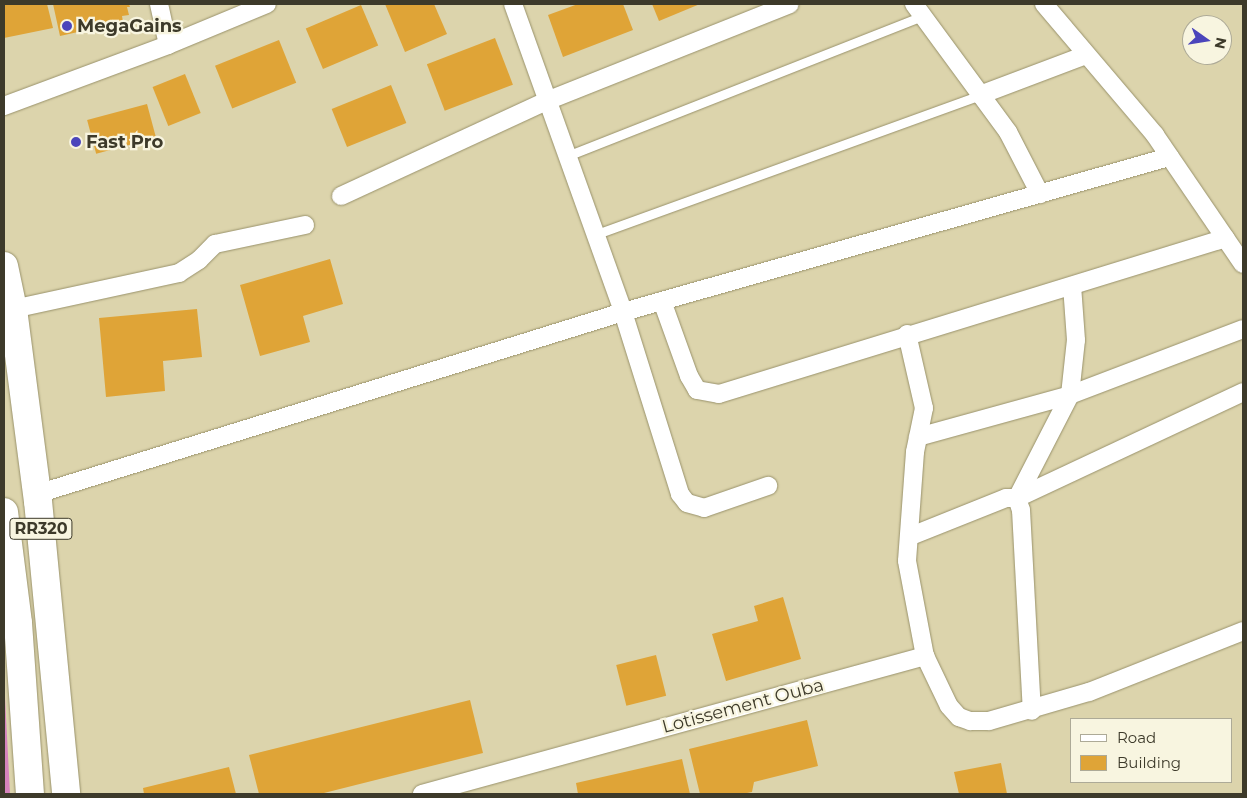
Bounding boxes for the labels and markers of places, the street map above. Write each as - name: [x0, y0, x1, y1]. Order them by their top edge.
- place label: MegaGains: [77, 15, 182, 37]
- marker: MegaGains: [61, 20, 73, 32]
- place label: Fast Pro: [86, 131, 163, 153]
- marker: Fast Pro: [70, 136, 82, 148]

